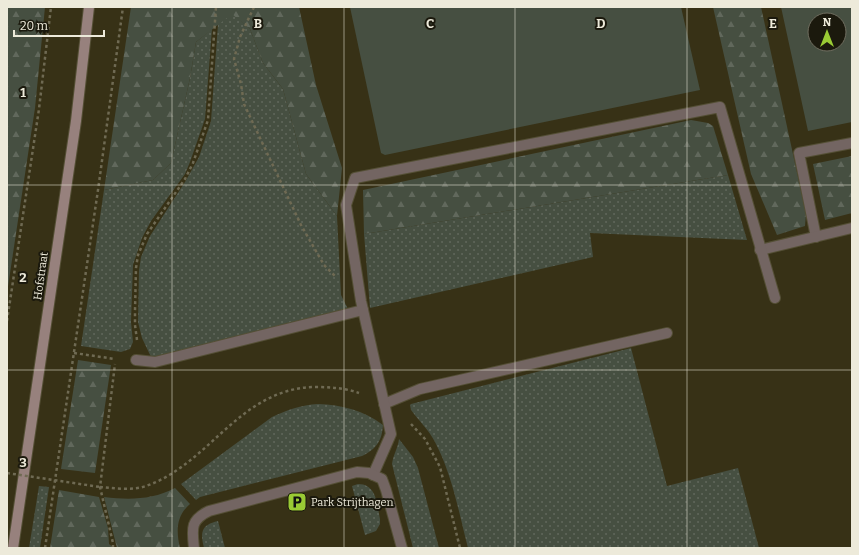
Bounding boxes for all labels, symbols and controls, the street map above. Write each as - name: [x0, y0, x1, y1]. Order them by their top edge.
- scale bar: [14, 12, 104, 38]
- north arrow: [807, 12, 847, 52]
- text: B: [254, 16, 262, 31]
- text: C: [426, 16, 434, 31]
- text: D: [596, 16, 606, 31]
- text: E: [769, 16, 777, 31]
- text: N: [823, 16, 832, 29]
- text: 20 m: [20, 19, 49, 33]
- text: 1: [20, 85, 26, 100]
- street label: Hofstraat: [31, 251, 51, 301]
- text: 2: [19, 270, 27, 285]
- text: 3: [19, 455, 27, 470]
- parking icon: Park Strijthagen: [286, 491, 308, 513]
- place label: Park Strijthagen: [311, 496, 394, 509]

